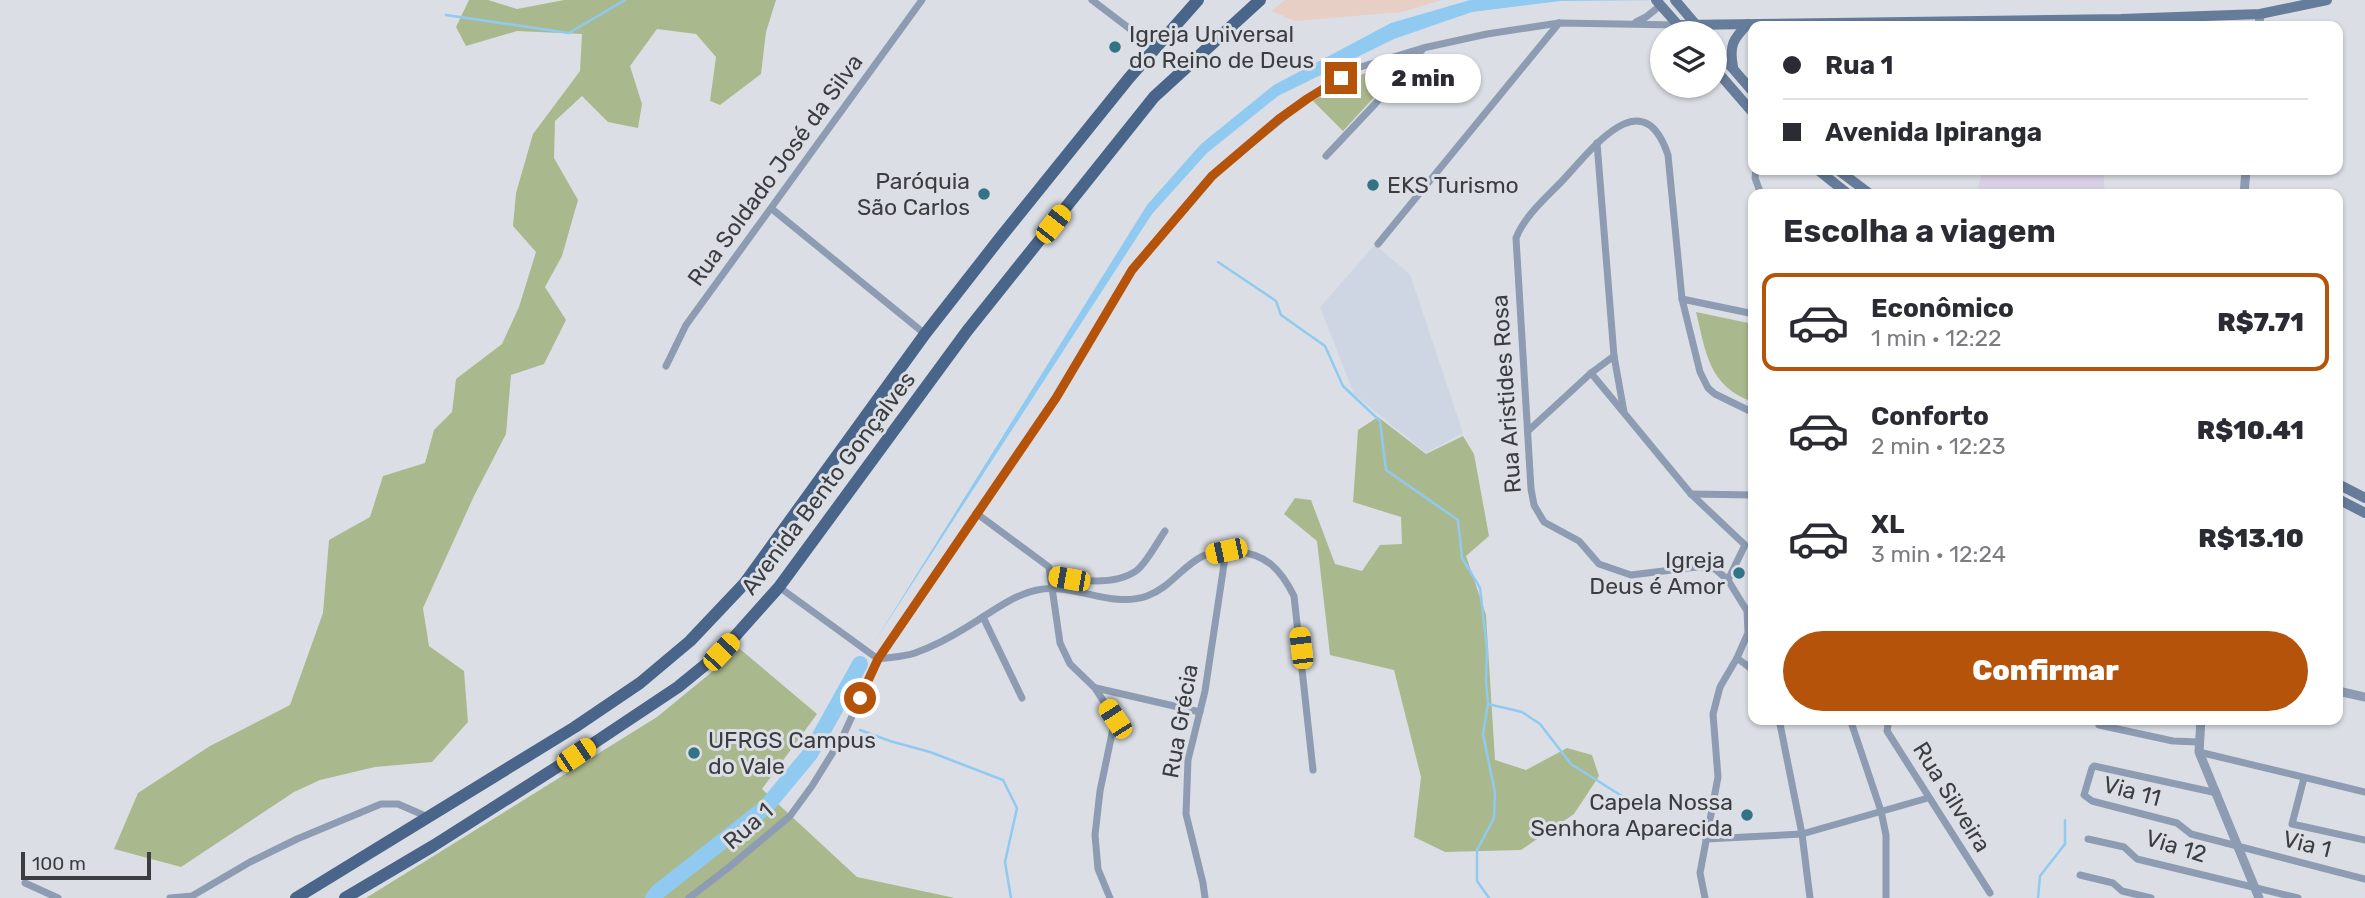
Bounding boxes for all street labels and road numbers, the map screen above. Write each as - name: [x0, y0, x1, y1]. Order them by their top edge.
- street label: Rua Soldado José da Silva: [681, 49, 869, 291]
- street label: Rua Aristides Rosa: [1485, 294, 1527, 494]
- street label: Avenida Bento Gonçalves: [735, 366, 921, 600]
- street label: Rua Grécia: [1156, 662, 1204, 780]
- street label: Rua Silveira: [1907, 737, 1997, 857]
- street label: Via 11: [2100, 770, 2164, 812]
- street label: Rua 1: [717, 797, 779, 855]
- street label: Via 12: [2142, 824, 2210, 868]
- street label: Via 1: [2280, 825, 2334, 863]

